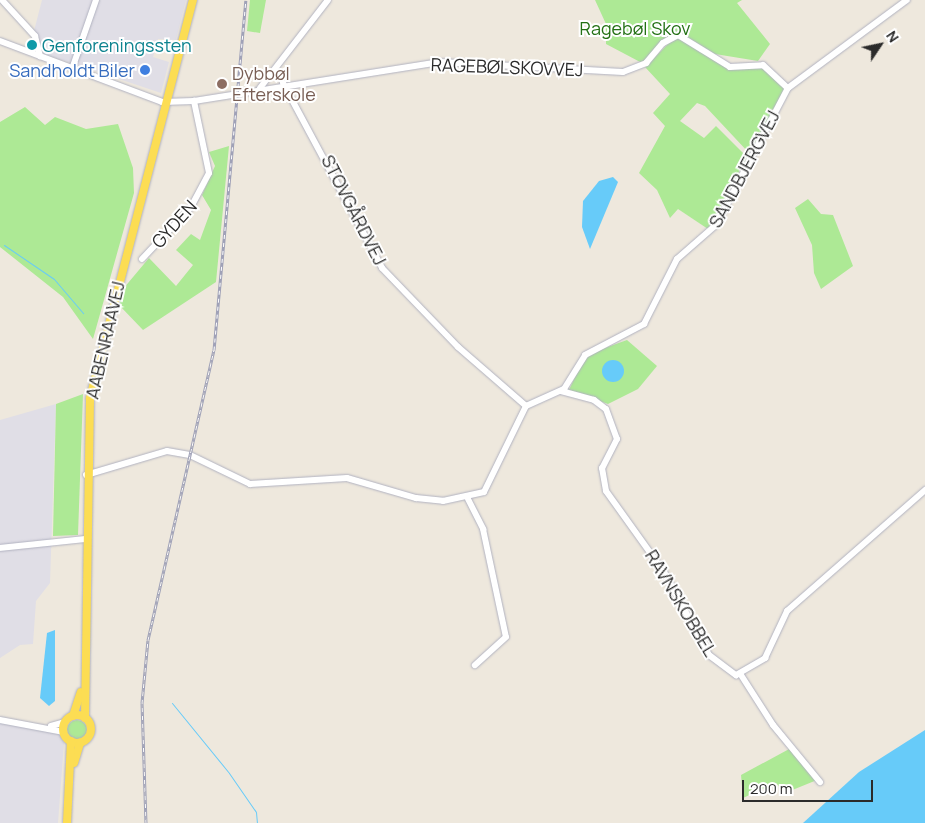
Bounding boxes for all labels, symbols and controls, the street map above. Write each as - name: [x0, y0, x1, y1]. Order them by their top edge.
- park label: Ragebøl Skov: [580, 17, 690, 39]
- north arrow: [855, 20, 905, 70]
- text: N: [882, 27, 904, 46]
- place label: Genforeningssten: [42, 34, 192, 56]
- marker: Genforeningssten: [26, 39, 38, 51]
- street label: RAGEBØLSKOVVEJ: [430, 54, 584, 80]
- place label: Sandholdt Biler: [9, 59, 135, 81]
- place label: Dybbøl Efterskole: [232, 63, 316, 106]
- marker: Sandholdt Biler: [139, 64, 151, 76]
- marker: Dybbøl Efterskole: [216, 78, 228, 90]
- street label: SANDBJERGVEJ: [704, 107, 784, 231]
- street label: STOVGÅRDVEJ: [317, 151, 391, 269]
- street label: GYDEN: [147, 196, 201, 252]
- street label: AABENRAAVEJ: [81, 279, 129, 401]
- street label: RAVNSKOBBEL: [641, 546, 721, 660]
- scale bar: [745, 770, 876, 802]
- text: 200 m: [750, 778, 793, 799]

